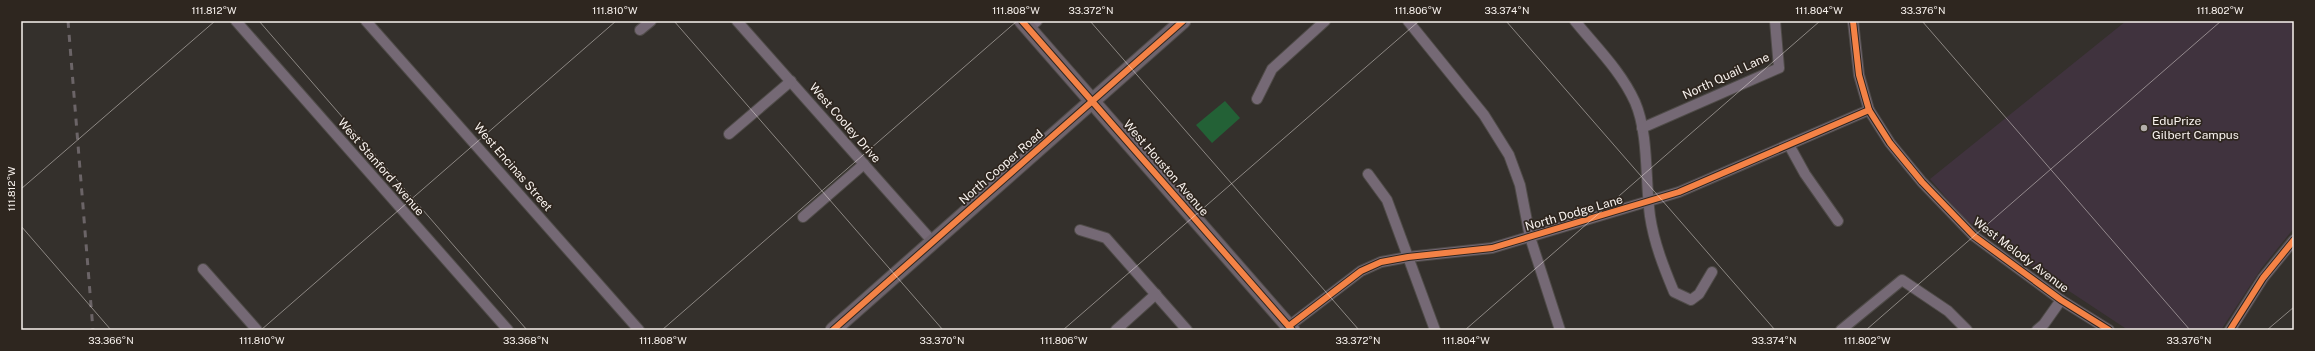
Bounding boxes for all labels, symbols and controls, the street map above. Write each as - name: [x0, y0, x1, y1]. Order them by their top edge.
- text: 111.812°W: [191, 4, 237, 16]
- text: 111.810°W: [592, 4, 638, 16]
- text: 111.808°W: [992, 4, 1040, 16]
- text: 33.372°N: [1068, 4, 1114, 16]
- text: 111.806°W: [1394, 4, 1442, 16]
- text: 33.374°N: [1484, 4, 1530, 16]
- text: 111.804°W: [1795, 4, 1843, 16]
- text: 33.376°N: [1900, 4, 1946, 16]
- text: 111.802°W: [2196, 4, 2244, 16]
- street label: North Quail Lane: [1680, 50, 1772, 102]
- street label: West Cooley Drive: [807, 80, 884, 166]
- place label: EduPrize Gilbert Campus: [2152, 114, 2239, 142]
- street label: West Stanford Avenue: [335, 115, 427, 219]
- street label: West Houston Avenue: [1121, 117, 1212, 219]
- street label: West Encinas Street: [471, 120, 555, 214]
- marker: EduPrize Gilbert Campus: [2139, 123, 2149, 133]
- street label: North Cooper Road: [956, 127, 1046, 207]
- text: 111.812°W: [5, 166, 17, 212]
- street label: North Dodge Lane: [1524, 192, 1625, 234]
- street label: West Melody Avenue: [1970, 214, 2072, 296]
- text: 33.366°N: [88, 334, 134, 346]
- text: 111.810°W: [239, 334, 285, 346]
- text: 33.368°N: [503, 334, 549, 346]
- text: 111.808°W: [639, 334, 687, 346]
- text: 33.370°N: [919, 334, 965, 346]
- text: 111.806°W: [1040, 334, 1088, 346]
- text: 33.372°N: [1335, 334, 1381, 346]
- text: 111.804°W: [1442, 334, 1490, 346]
- text: 33.374°N: [1751, 334, 1797, 346]
- text: 111.802°W: [1843, 334, 1891, 346]
- text: 33.376°N: [2166, 334, 2212, 346]

